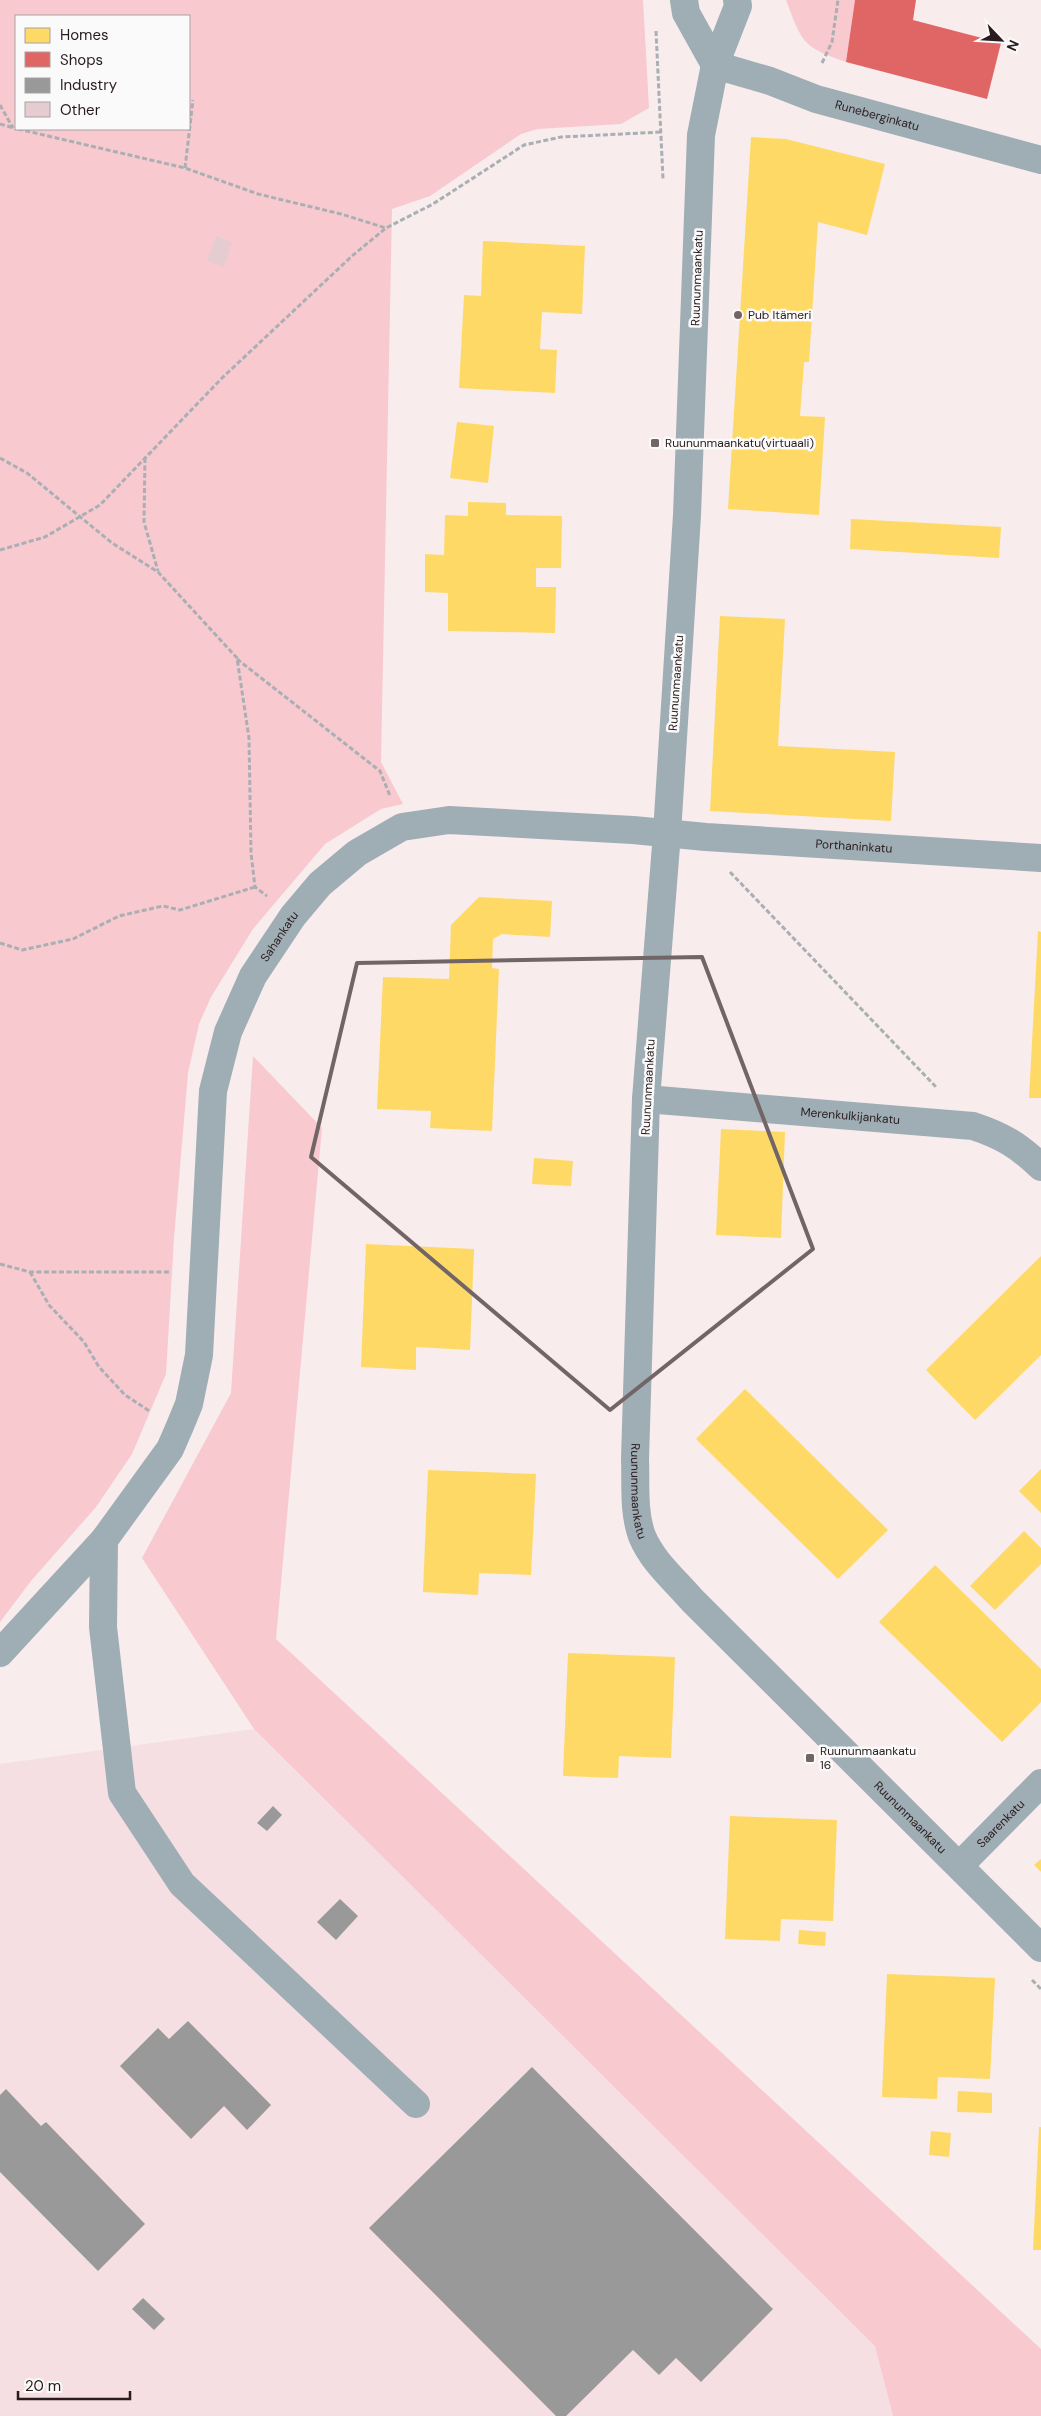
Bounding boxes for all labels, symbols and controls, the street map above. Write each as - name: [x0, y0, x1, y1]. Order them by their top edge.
- legend: [15, 15, 190, 130]
- north arrow: [976, 15, 1026, 65]
- text: Homes: [60, 25, 109, 45]
- text: N: [1002, 37, 1023, 54]
- text: Shops: [60, 50, 103, 70]
- text: Industry: [60, 75, 118, 95]
- street label: Runeberginkatu: [833, 96, 921, 135]
- text: Other: [60, 100, 101, 120]
- street label: Ruununmaankatu: [687, 230, 707, 326]
- place label: Pub Itämeri: [748, 307, 812, 323]
- marker: Pub Itämeri: [732, 309, 744, 321]
- place label: Ruununmaankatu(virtuaali): [665, 435, 814, 451]
- marker: Ruununmaankatu(virtuaali): [649, 437, 661, 449]
- street label: Ruununmaankatu: [665, 634, 687, 731]
- street label: Porthaninkatu: [815, 836, 893, 857]
- street label: Sahankatu: [257, 907, 302, 965]
- street label: Ruununmaankatu: [637, 1038, 659, 1135]
- street label: Merenkulkijankatu: [800, 1104, 901, 1128]
- street label: Ruununmaankatu: [627, 1443, 650, 1541]
- place label: Ruununmaankatu 16: [820, 1743, 916, 1773]
- marker: Ruununmaankatu 16: [804, 1752, 816, 1764]
- street label: Ruununmaankatu: [870, 1778, 950, 1857]
- street label: Saarenkatu: [973, 1796, 1028, 1851]
- scale bar: [18, 2368, 130, 2400]
- text: 20 m: [25, 2376, 61, 2396]

